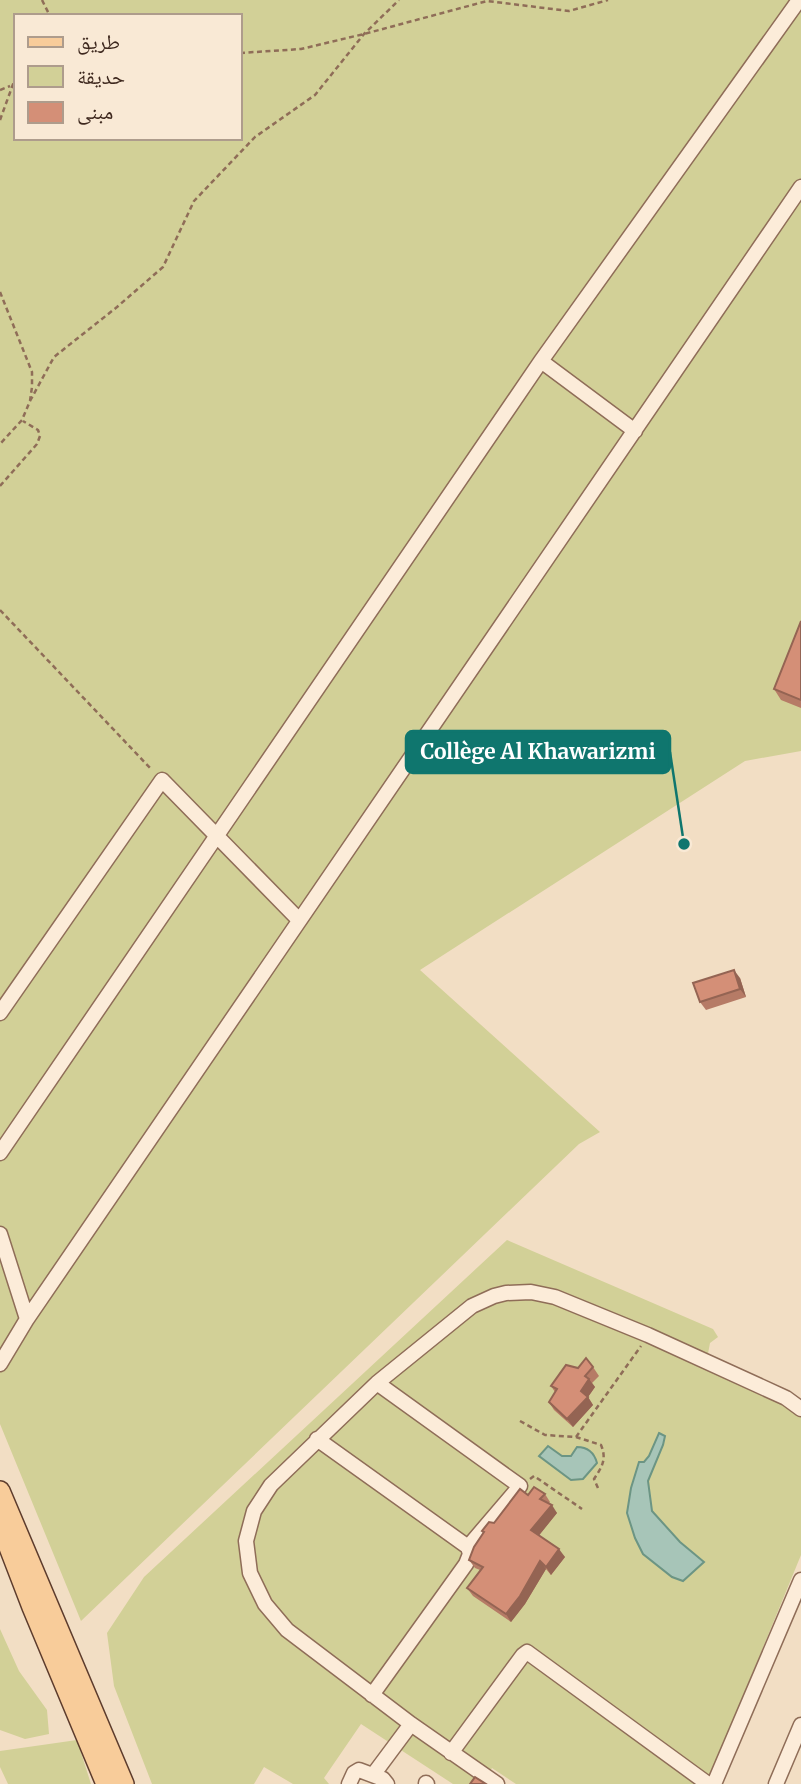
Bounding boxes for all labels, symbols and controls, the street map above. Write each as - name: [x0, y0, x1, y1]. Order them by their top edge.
- legend: [14, 14, 242, 140]
- text: طريق: [77, 28, 120, 55]
- text: حديقة: [77, 63, 125, 90]
- text: مبنى: [77, 98, 113, 125]
- callout: Collège Al Khawarizmi: [406, 731, 670, 773]
- text: Collège Al Khawarizmi: [420, 738, 656, 765]

